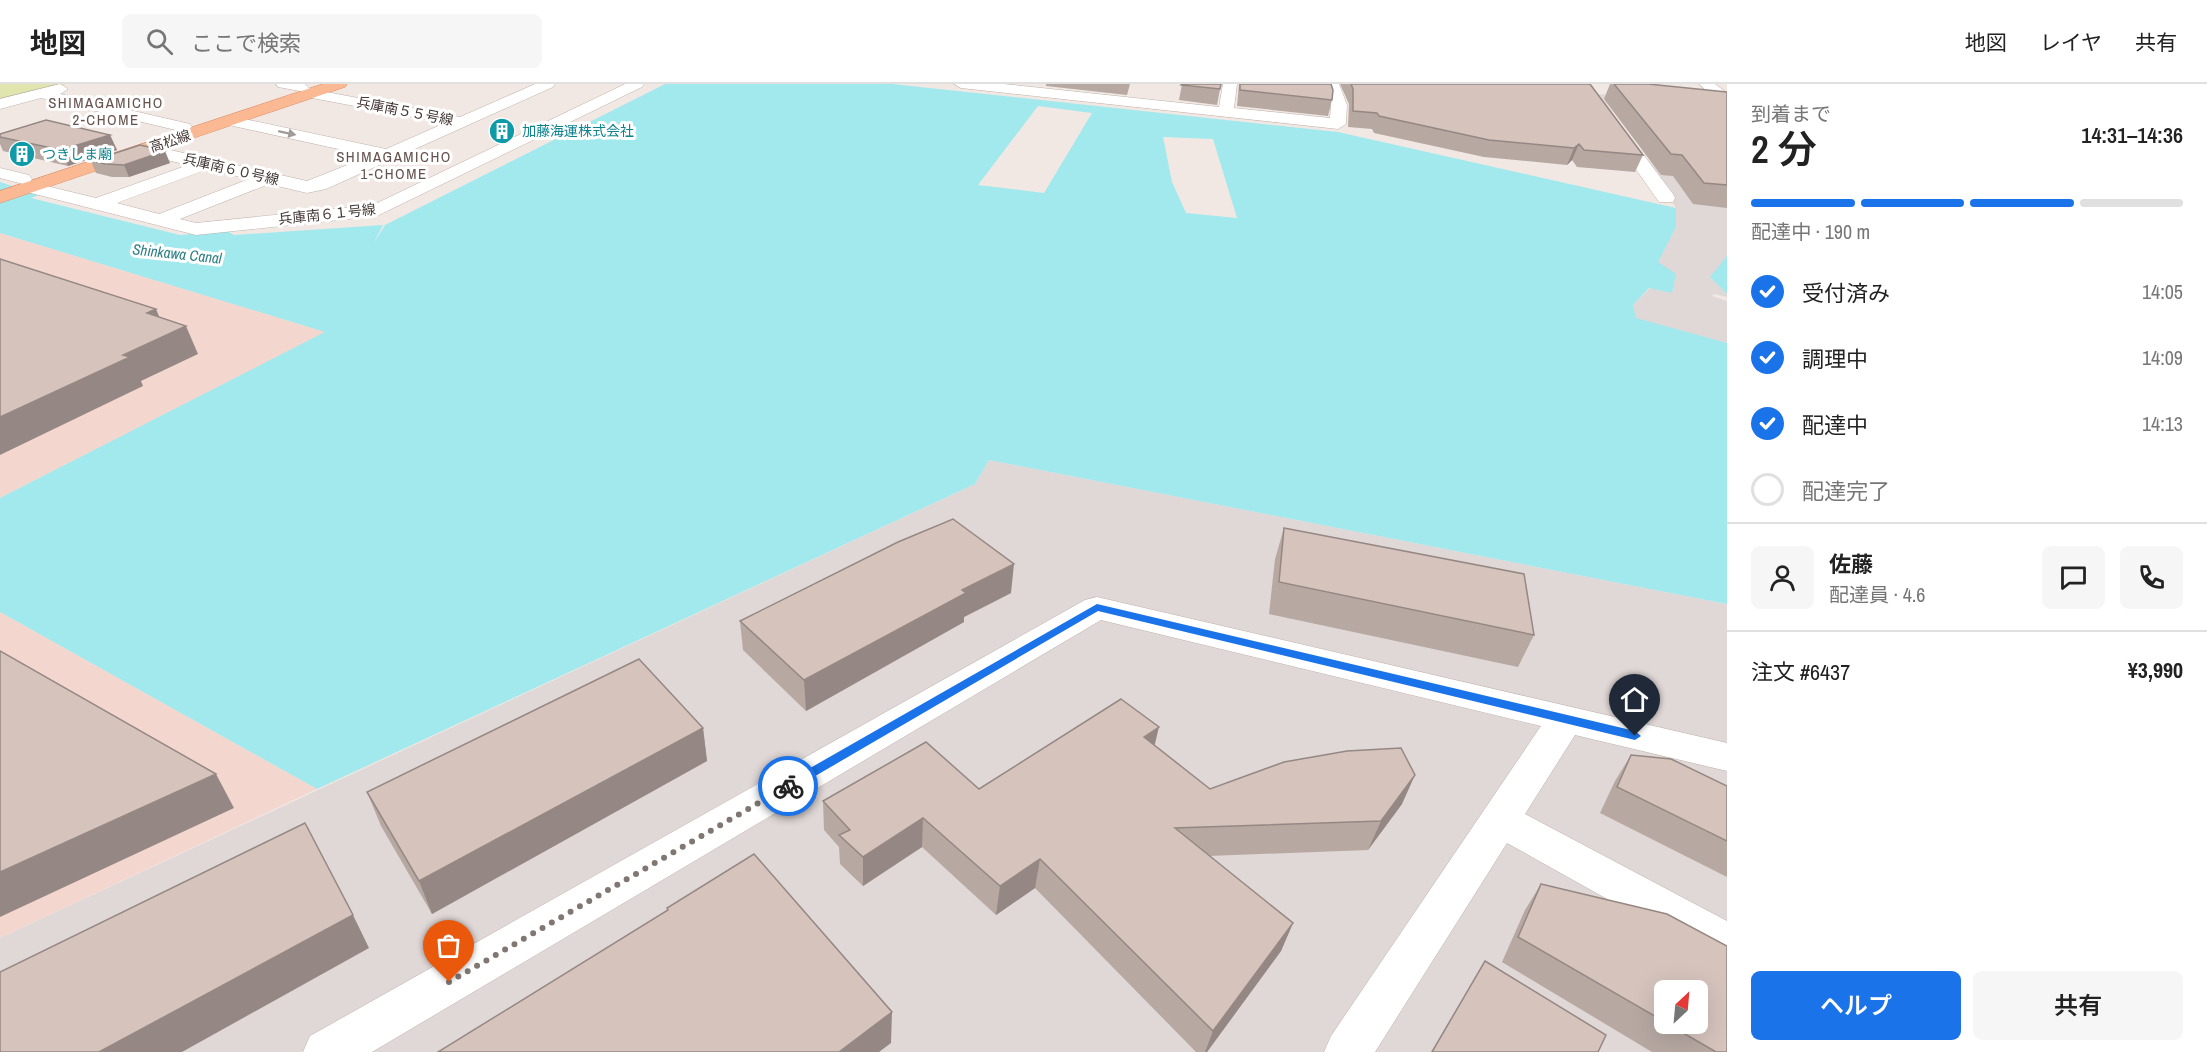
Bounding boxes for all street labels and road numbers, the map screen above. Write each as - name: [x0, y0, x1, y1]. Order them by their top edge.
- street label: 兵庫南５５号線: [355, 93, 455, 129]
- street label: 高松線: [147, 126, 193, 156]
- street label: 兵庫南６０号線: [181, 149, 281, 189]
- street label: 兵庫南６１号線: [277, 200, 377, 228]

